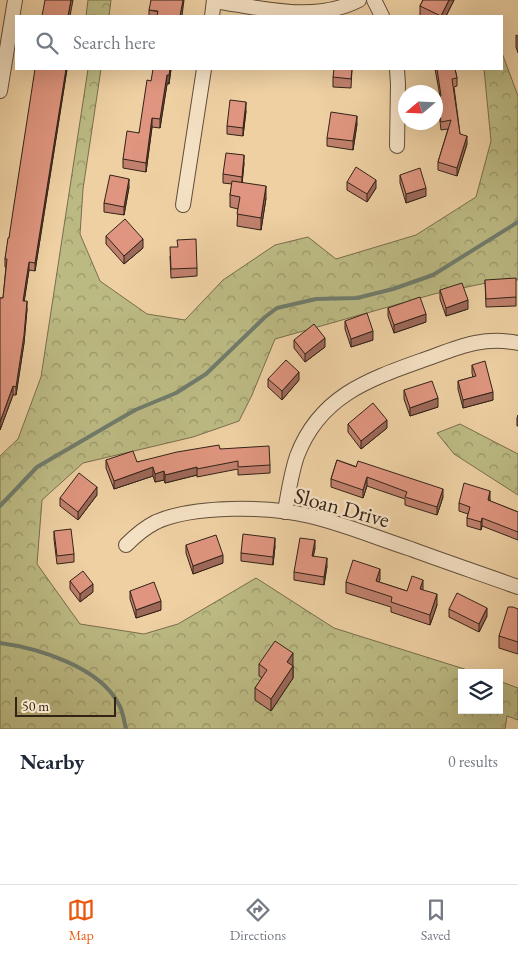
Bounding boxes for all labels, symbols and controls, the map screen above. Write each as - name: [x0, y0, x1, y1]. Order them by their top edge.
- search box: [15, 15, 503, 70]
- icon: search: [33, 29, 61, 57]
- text: Search here: [73, 30, 155, 55]
- north arrow: [398, 85, 443, 130]
- street label: Sloan Drive: [291, 481, 393, 534]
- map controls: [458, 669, 503, 714]
- button: layers: [458, 669, 503, 714]
- scale bar: [15, 694, 116, 717]
- text: 50 m: [22, 697, 49, 715]
- text: Nearby: [20, 748, 84, 775]
- text: 0 results: [448, 751, 498, 772]
- tab: Map: [67, 896, 95, 944]
- tab: Directions: [230, 896, 286, 944]
- tab: Saved: [421, 896, 451, 944]

